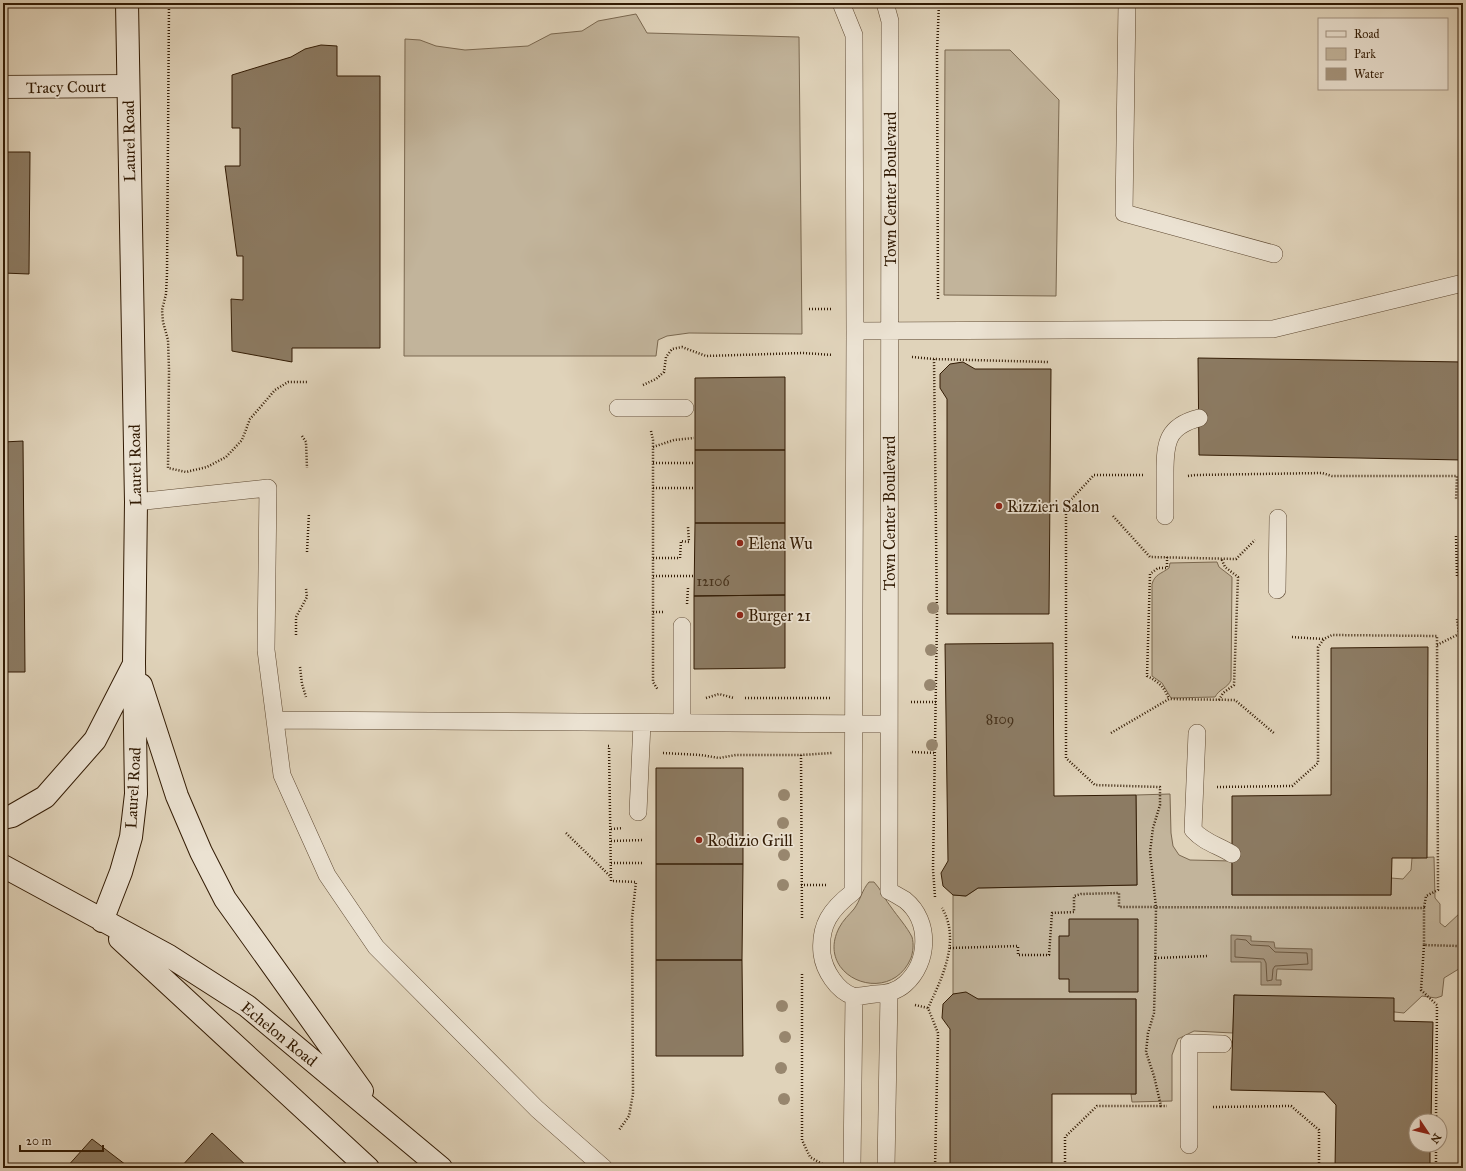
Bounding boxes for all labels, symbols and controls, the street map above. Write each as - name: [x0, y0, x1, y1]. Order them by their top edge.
- legend: [1318, 18, 1448, 90]
- text: Road: [1354, 27, 1380, 41]
- text: Park: [1354, 47, 1376, 61]
- text: Water: [1354, 67, 1384, 81]
- street label: Tracy Court: [26, 77, 107, 97]
- street label: Laurel Road: [119, 100, 139, 182]
- street label: Town Center Boulevard: [881, 112, 900, 266]
- street label: Laurel Road: [125, 424, 145, 506]
- street label: Town Center Boulevard: [880, 436, 899, 590]
- place label: Rizzieri Salon: [1007, 497, 1100, 516]
- marker: Rizzieri Salon: [994, 501, 1004, 511]
- place label: Elena Wu: [748, 534, 813, 553]
- marker: Elena Wu: [735, 538, 745, 548]
- house number: 12106: [696, 573, 730, 590]
- place label: Burger 21: [748, 606, 811, 626]
- marker: Burger 21: [735, 610, 745, 620]
- house number: 8109: [986, 711, 1014, 728]
- street label: Laurel Road: [121, 747, 145, 829]
- place label: Rodizio Grill: [707, 831, 794, 850]
- marker: Rodizio Grill: [694, 835, 704, 845]
- street label: Echelon Road: [237, 998, 321, 1070]
- north arrow: [1408, 1113, 1448, 1153]
- scale bar: [20, 1127, 103, 1153]
- text: N: [1427, 1131, 1444, 1147]
- text: 20 m: [26, 1134, 52, 1148]

